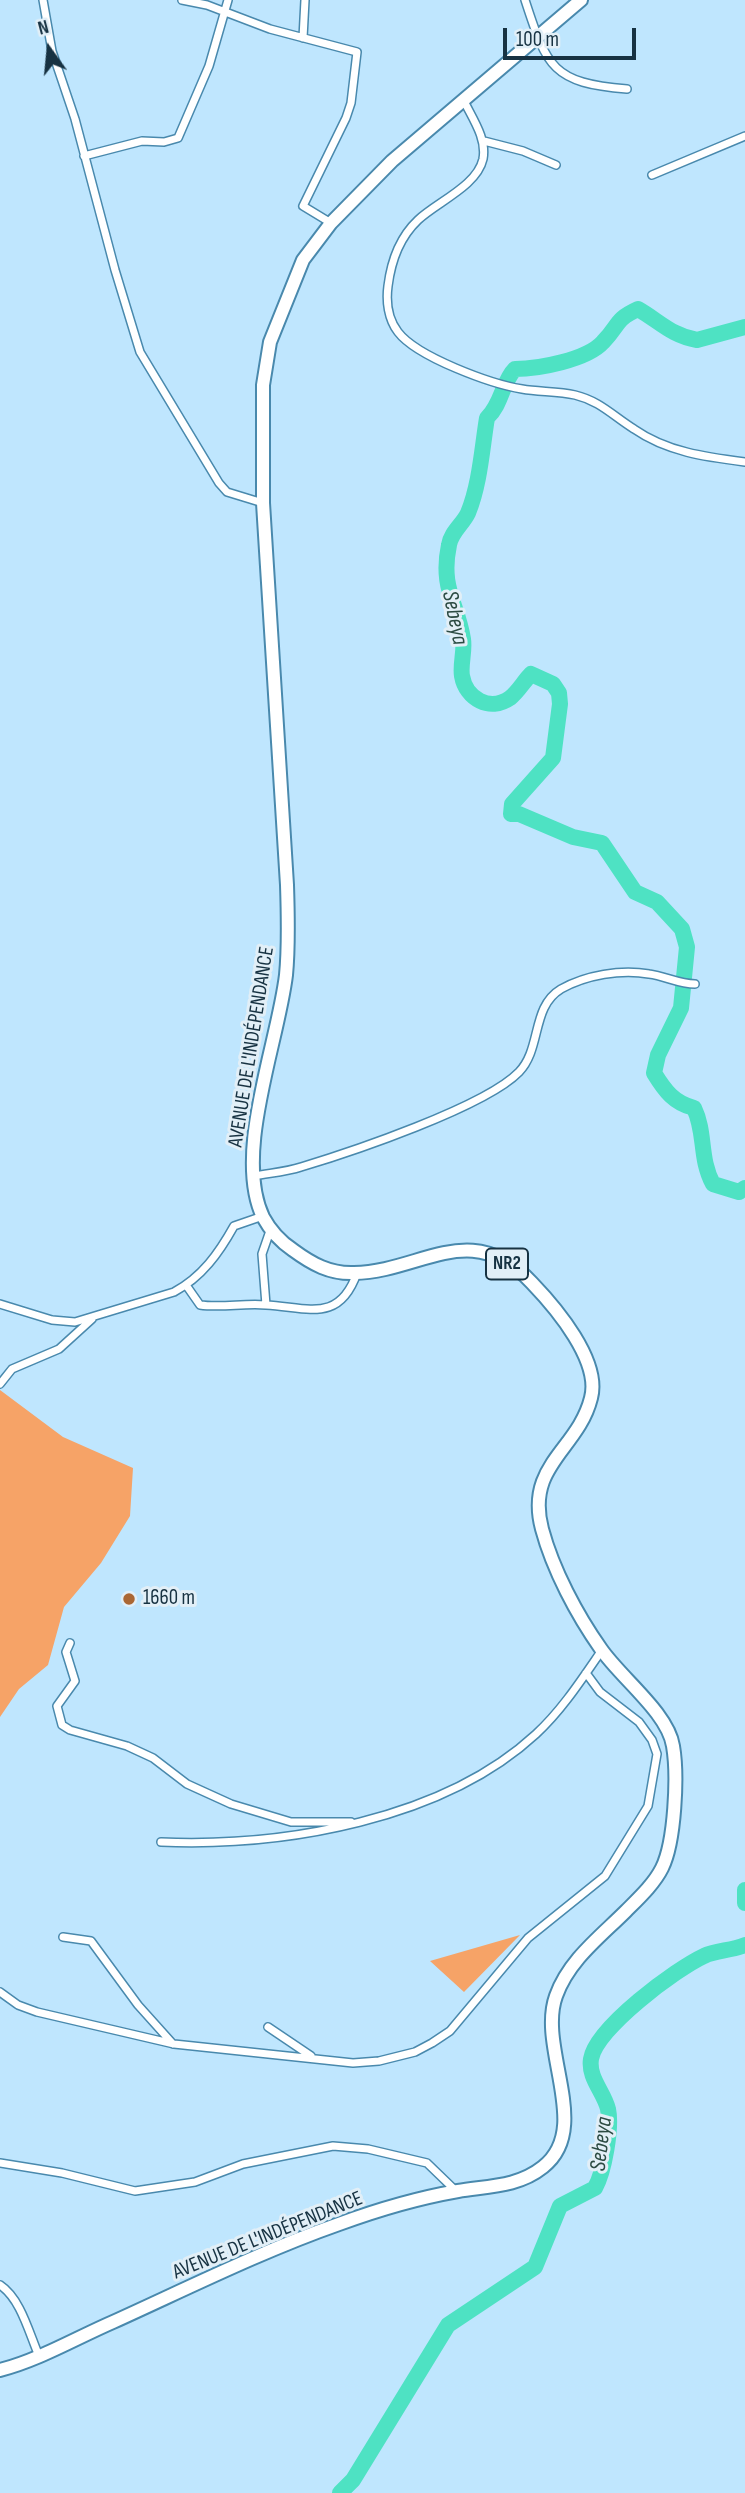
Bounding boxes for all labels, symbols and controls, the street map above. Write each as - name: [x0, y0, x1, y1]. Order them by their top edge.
- north arrow: [14, 14, 84, 84]
- scale bar: [507, 14, 640, 58]
- text: N: [36, 16, 51, 41]
- text: 100 m: [516, 27, 559, 52]
- water label: Sebeya: [435, 588, 473, 648]
- street label: AVENUE DE L'INDÉPENDANCE: [224, 945, 280, 1149]
- road number: NR2: [486, 1248, 528, 1280]
- place label: 1660 m: [143, 1586, 195, 1612]
- marker: 1660 m: [121, 1591, 137, 1607]
- water label: Sebeya: [585, 2115, 619, 2173]
- street label: AVENUE DE L'INDÉPENDANCE: [169, 2186, 367, 2286]

